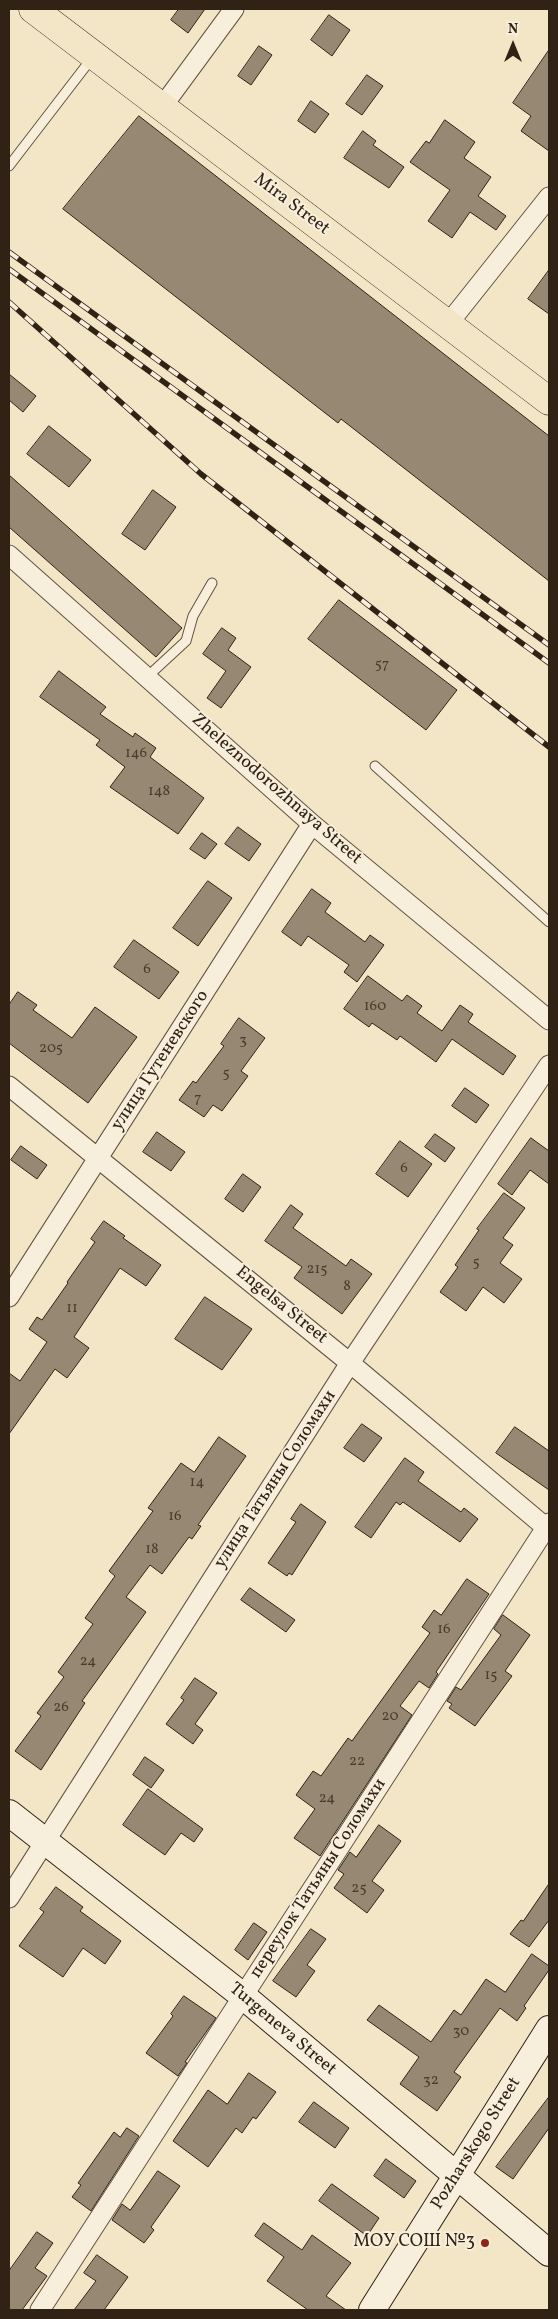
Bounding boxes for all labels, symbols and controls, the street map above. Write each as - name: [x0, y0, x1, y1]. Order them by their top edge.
- north arrow: [488, 20, 538, 70]
- text: N: [508, 20, 518, 39]
- street label: Mira Street: [249, 169, 333, 241]
- house number: 57: [375, 656, 389, 674]
- street label: Zheleznodorozhnaya Street: [186, 710, 366, 870]
- house number: 146: [125, 745, 147, 763]
- house number: 148: [148, 783, 170, 801]
- house number: 6: [143, 961, 151, 979]
- street label: улица Гутеневского: [108, 987, 214, 1135]
- house number: 160: [364, 998, 386, 1016]
- house number: 3: [239, 1032, 247, 1050]
- house number: 205: [39, 1040, 63, 1058]
- house number: 5: [222, 1065, 230, 1083]
- house number: 7: [194, 1090, 202, 1108]
- house number: 6: [400, 1160, 408, 1178]
- house number: 5: [472, 1254, 480, 1272]
- house number: 215: [306, 1261, 328, 1279]
- street label: Engelsa Street: [231, 1262, 331, 1350]
- house number: 8: [343, 1278, 351, 1296]
- house number: 11: [66, 1300, 78, 1318]
- street label: улица Татьяны Соломахи: [210, 1387, 342, 1573]
- house number: 14: [190, 1474, 204, 1492]
- house number: 16: [168, 1508, 182, 1526]
- house number: 18: [145, 1541, 159, 1559]
- house number: 16: [437, 1621, 451, 1639]
- house number: 24: [80, 1653, 96, 1671]
- house number: 15: [484, 1667, 498, 1685]
- house number: 26: [53, 1699, 69, 1717]
- house number: 20: [382, 1708, 398, 1726]
- house number: 22: [349, 1753, 365, 1771]
- street label: переулок Татьяны Соломахи: [246, 1775, 392, 1983]
- house number: 24: [319, 1790, 335, 1808]
- house number: 25: [351, 1880, 367, 1898]
- street label: Turgeneva Street: [224, 1979, 340, 2081]
- house number: 30: [453, 2023, 469, 2041]
- house number: 32: [423, 2072, 439, 2090]
- street label: Pozharskogo Street: [427, 2074, 527, 2214]
- place label: МОУ СОШ №3: [353, 2232, 475, 2254]
- marker: МОУ СОШ №3: [479, 2237, 491, 2249]

